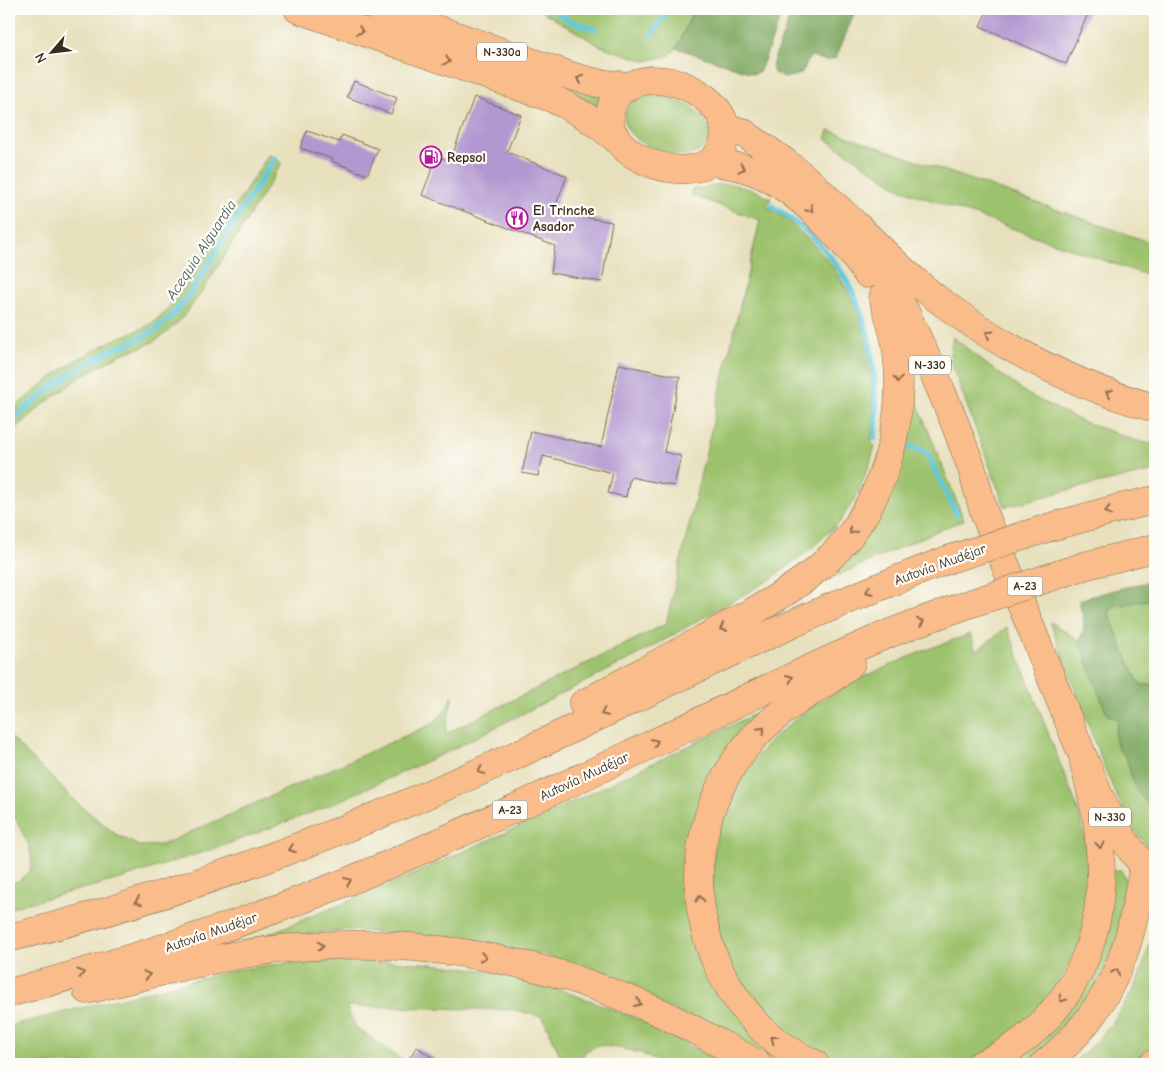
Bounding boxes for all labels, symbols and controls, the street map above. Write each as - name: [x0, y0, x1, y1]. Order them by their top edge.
- one-way arrow: [356, 25, 364, 35]
- north arrow: [28, 28, 78, 78]
- road number: N-330a: [477, 42, 527, 62]
- text: N: [31, 50, 51, 66]
- one-way arrow: [442, 55, 451, 65]
- one-way arrow: [576, 74, 584, 84]
- fuel station icon: Repsol: [419, 145, 443, 169]
- place label: Repsol: [447, 149, 486, 166]
- one-way arrow: [737, 162, 746, 173]
- water label: Acequia Alguardia: [161, 196, 240, 304]
- place label: El Trinche Asador: [533, 202, 595, 235]
- one-way arrow: [804, 203, 813, 212]
- restaurant icon: El Trinche Asador: [505, 206, 529, 230]
- one-way arrow: [985, 330, 994, 340]
- road number: N-330: [909, 356, 951, 374]
- one-way arrow: [892, 375, 903, 383]
- one-way arrow: [1105, 389, 1114, 399]
- one-way arrow: [1104, 506, 1112, 516]
- one-way arrow: [849, 525, 858, 535]
- street label: Autovía Mudéjar: [892, 540, 989, 589]
- road number: A-23: [1008, 576, 1042, 596]
- one-way arrow: [865, 585, 874, 595]
- one-way arrow: [916, 618, 925, 628]
- one-way arrow: [720, 621, 729, 631]
- one-way arrow: [785, 673, 794, 684]
- one-way arrow: [600, 707, 609, 717]
- one-way arrow: [756, 727, 765, 736]
- one-way arrow: [650, 738, 659, 749]
- street label: Autovía Mudéjar: [537, 748, 632, 805]
- one-way arrow: [477, 764, 486, 775]
- road number: A-23: [492, 800, 528, 820]
- road number: N-330: [1089, 808, 1131, 826]
- one-way arrow: [1094, 841, 1105, 849]
- one-way arrow: [288, 843, 297, 853]
- one-way arrow: [343, 877, 351, 887]
- one-way arrow: [694, 895, 705, 903]
- one-way arrow: [134, 896, 143, 906]
- street label: Autovía Mudéjar: [163, 909, 260, 956]
- one-way arrow: [317, 940, 325, 951]
- one-way arrow: [478, 951, 487, 961]
- one-way arrow: [76, 968, 85, 979]
- one-way arrow: [1110, 968, 1121, 977]
- one-way arrow: [143, 970, 152, 981]
- one-way arrow: [1059, 993, 1068, 1003]
- one-way arrow: [633, 997, 642, 1008]
- one-way arrow: [771, 1036, 780, 1044]

